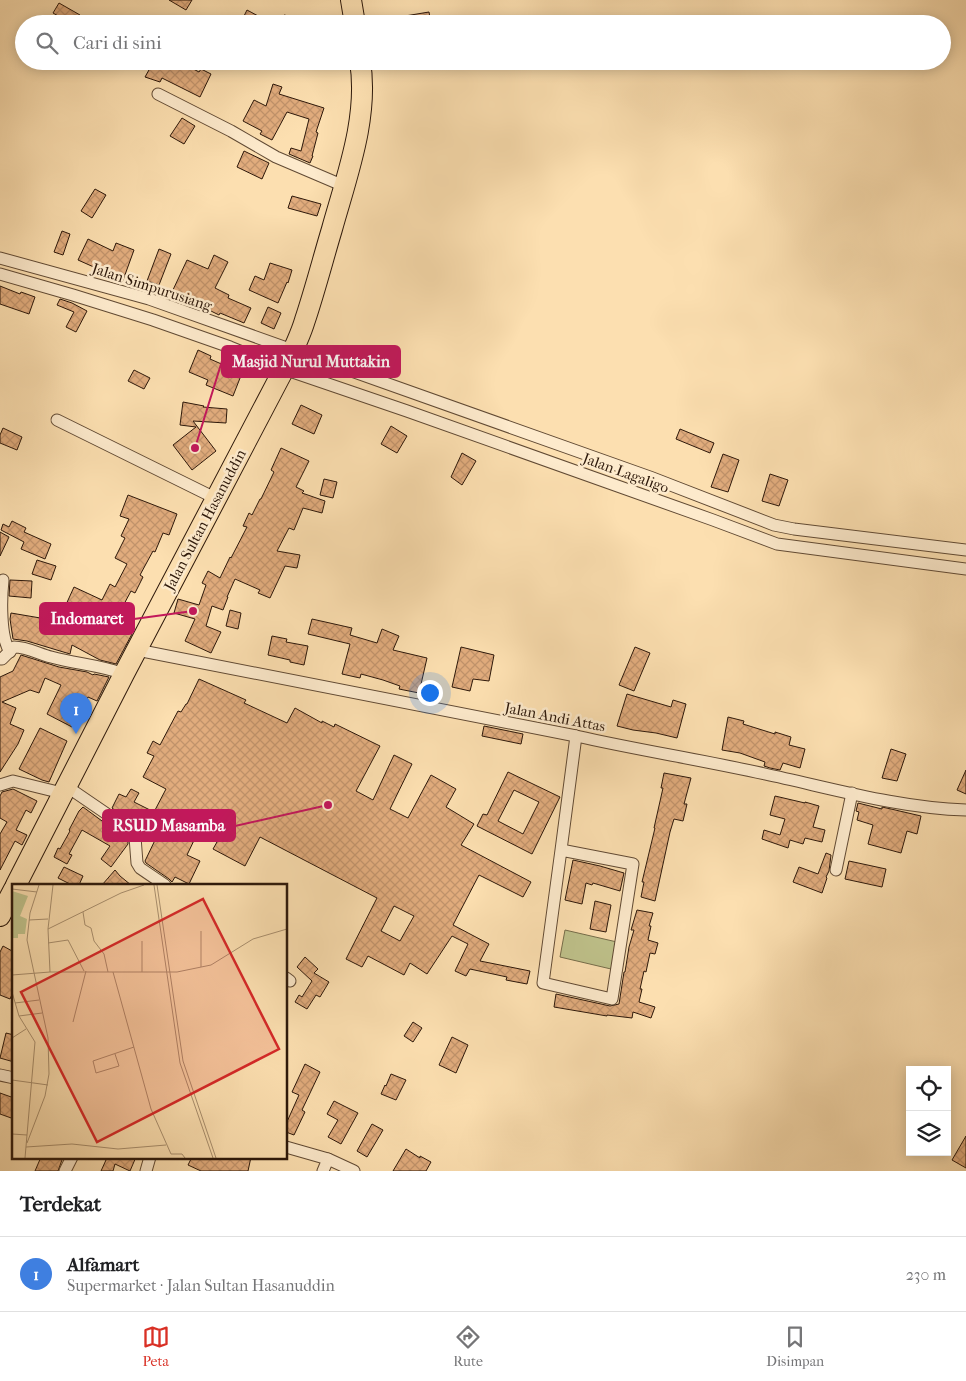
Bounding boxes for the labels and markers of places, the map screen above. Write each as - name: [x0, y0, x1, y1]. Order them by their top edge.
- callout: Masjid Nurul Muttakin: [222, 346, 400, 377]
- callout: Indomaret: [40, 603, 134, 634]
- pin: 1: [60, 693, 92, 734]
- callout: RSUD Masamba: [103, 810, 235, 841]

